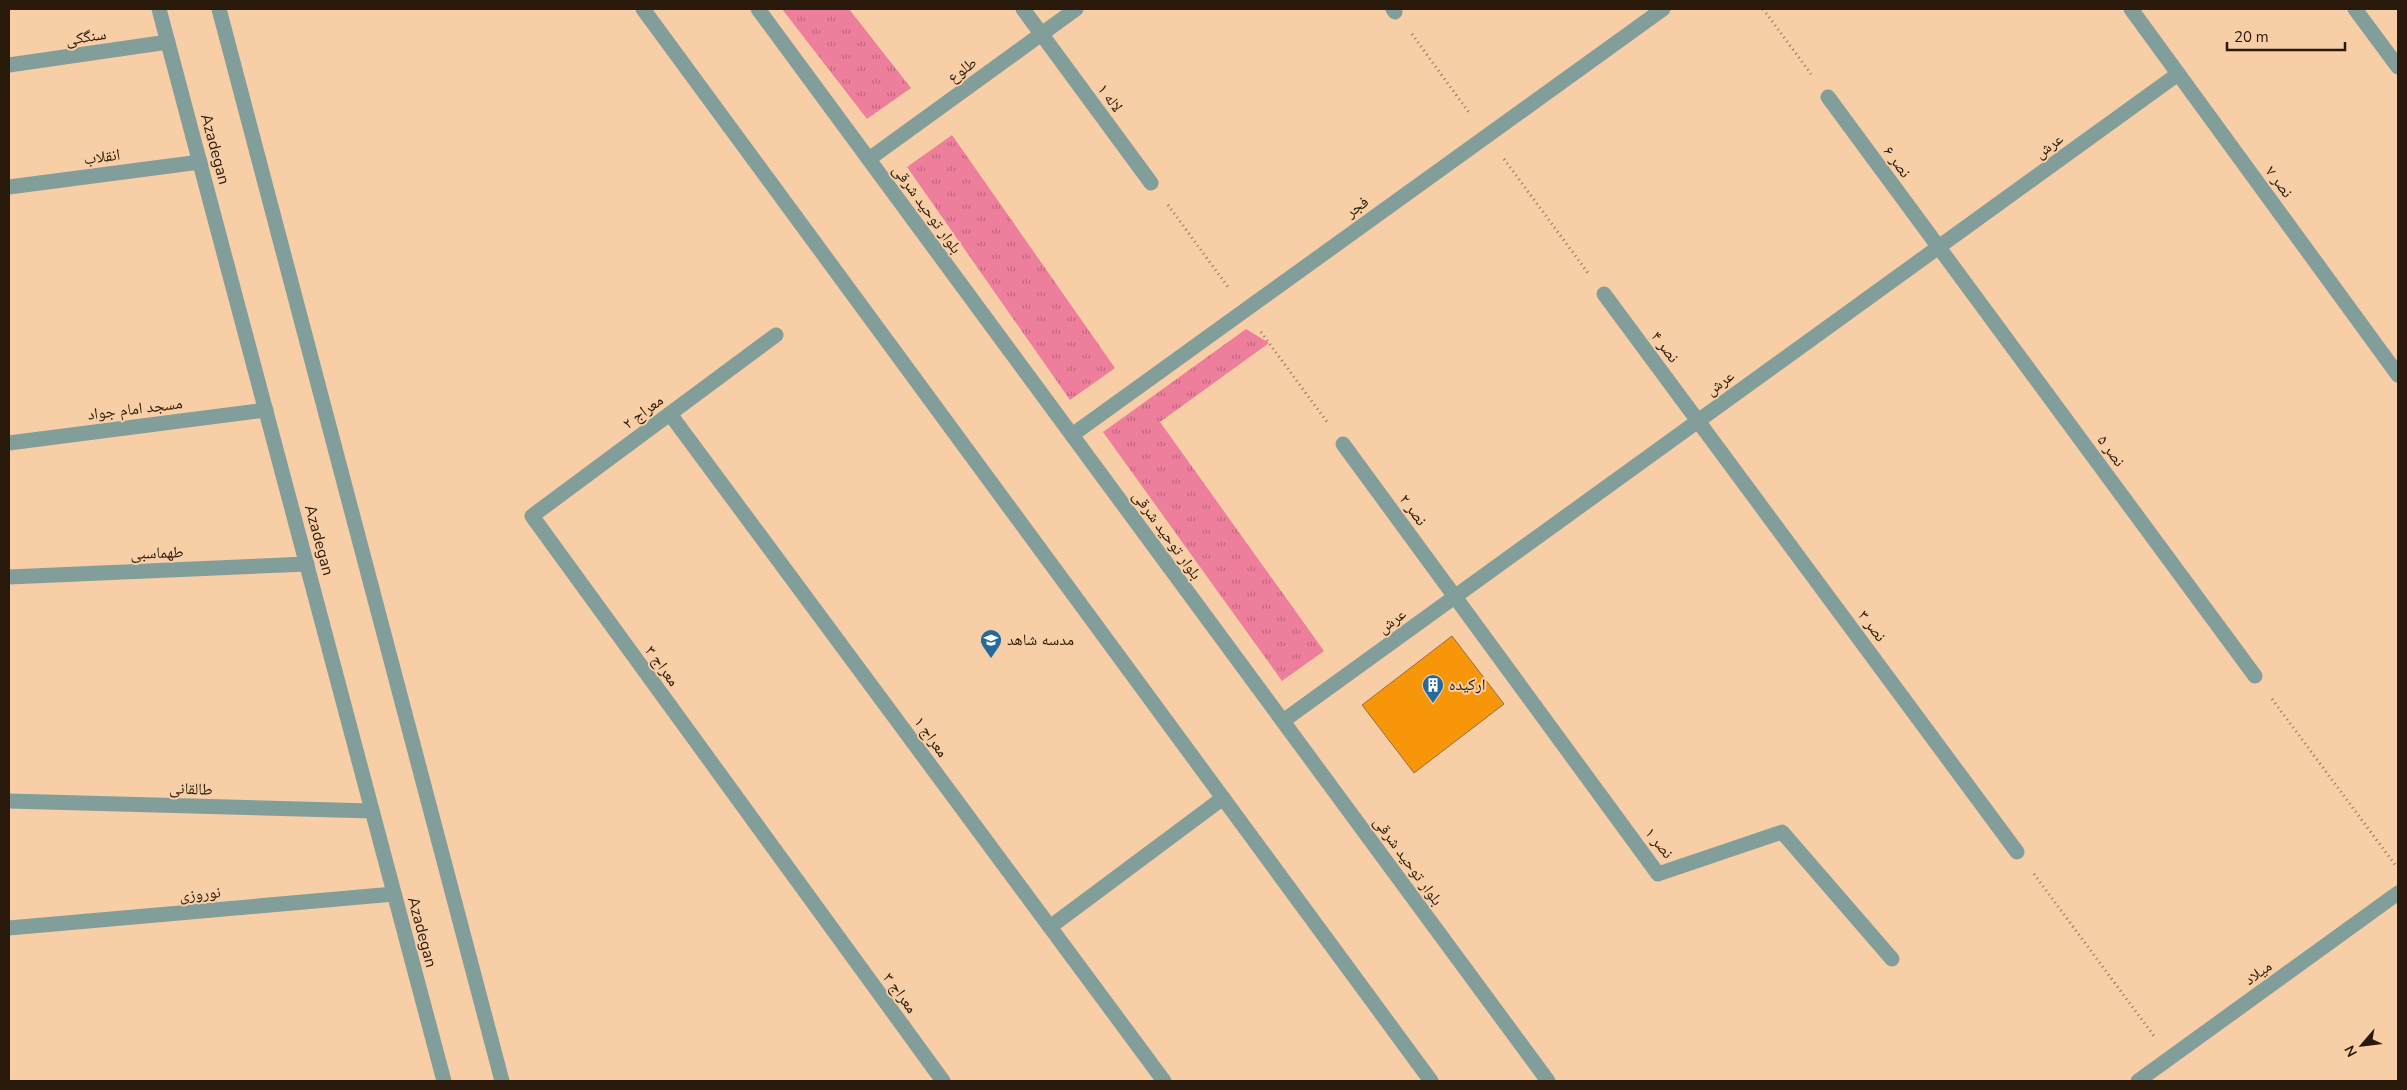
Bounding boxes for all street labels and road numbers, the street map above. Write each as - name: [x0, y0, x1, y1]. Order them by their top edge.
- street label: سنگکی: [64, 23, 108, 51]
- street label: طلوع: [943, 52, 981, 88]
- street label: لاله ۱: [1092, 79, 1128, 117]
- street label: Azadegan: [195, 111, 235, 187]
- street label: عرش: [2030, 128, 2068, 164]
- street label: نصر ۶: [1878, 142, 1916, 182]
- street label: انقلاب: [82, 144, 122, 170]
- street label: بلوار توحید شرقی: [887, 160, 967, 258]
- street label: نصر ۷: [2260, 162, 2298, 202]
- street label: فجر: [1340, 191, 1373, 223]
- street label: نصر ۴: [1646, 327, 1684, 367]
- street label: عرش: [1701, 365, 1739, 401]
- street label: معراج ۲: [618, 389, 668, 435]
- street label: مسجد امام جواد: [86, 392, 184, 426]
- street label: نصر ۵: [2092, 431, 2130, 471]
- street label: بلوار توحید شرقی: [1127, 486, 1207, 584]
- street label: نصر ۲: [1394, 490, 1432, 530]
- street label: Azadegan: [299, 502, 339, 578]
- street label: طهماسبی: [130, 541, 184, 565]
- street label: عرش: [1373, 603, 1411, 639]
- street label: نصر ۳: [1853, 606, 1891, 646]
- street label: معراج ۳: [640, 641, 684, 691]
- street label: معراج ۱: [909, 712, 953, 762]
- street label: طالقانی: [169, 777, 213, 801]
- street label: بلوار توحید شرقی: [1368, 812, 1448, 910]
- street label: نصر ۱: [1640, 823, 1678, 863]
- street label: نوروزی: [178, 881, 222, 907]
- street label: Azadegan: [402, 894, 442, 970]
- street label: میلاد: [2240, 955, 2276, 991]
- street label: معراج ۳: [878, 968, 922, 1018]

